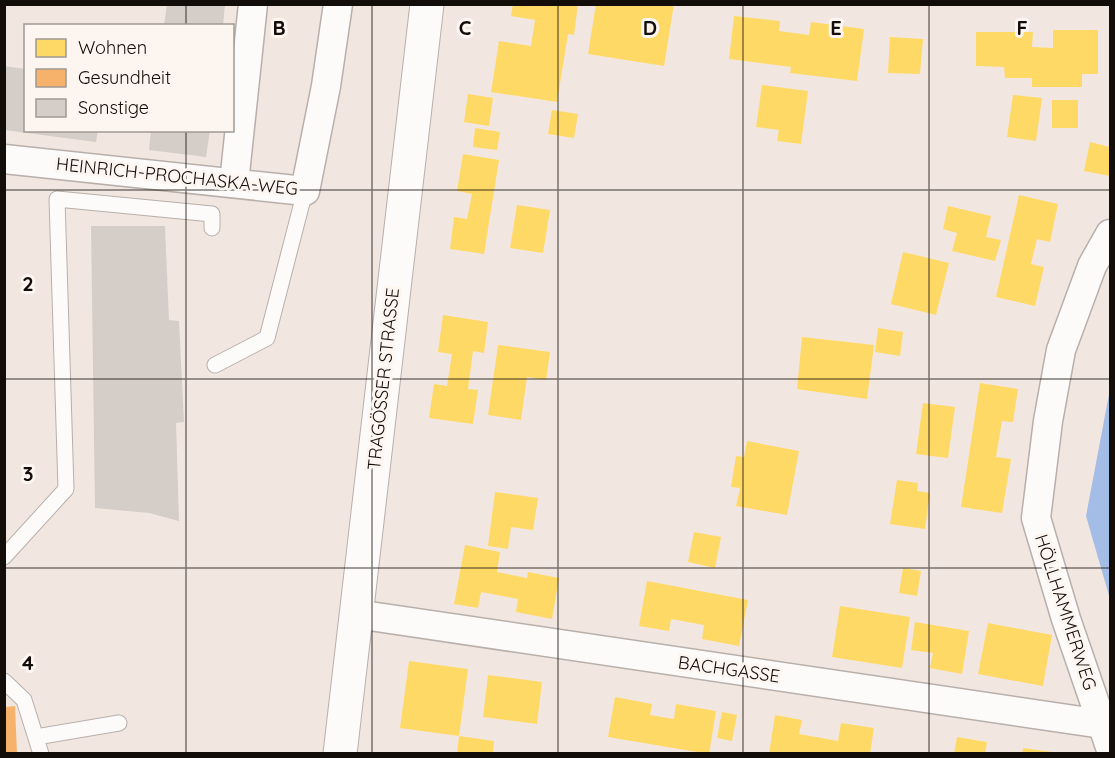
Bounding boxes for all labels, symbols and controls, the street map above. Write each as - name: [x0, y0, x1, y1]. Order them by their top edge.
- text: B: [272, 15, 286, 40]
- text: C: [459, 15, 472, 40]
- text: D: [643, 15, 657, 40]
- text: E: [830, 15, 842, 40]
- text: F: [1016, 15, 1028, 40]
- legend: [24, 24, 234, 132]
- text: Wohnen: [78, 36, 147, 59]
- text: Gesundheit: [78, 66, 171, 89]
- text: Sonstige: [78, 96, 149, 119]
- street label: HEINRICH-PROCHASKA-WEG: [55, 152, 299, 200]
- text: 2: [22, 271, 34, 296]
- street label: TRAGÖSSER STRASSE: [362, 287, 404, 471]
- text: 3: [23, 461, 33, 486]
- street label: HÖLLHAMMERWEG: [1030, 531, 1102, 693]
- text: 4: [22, 650, 34, 675]
- street label: BACHGASSE: [677, 650, 781, 688]

